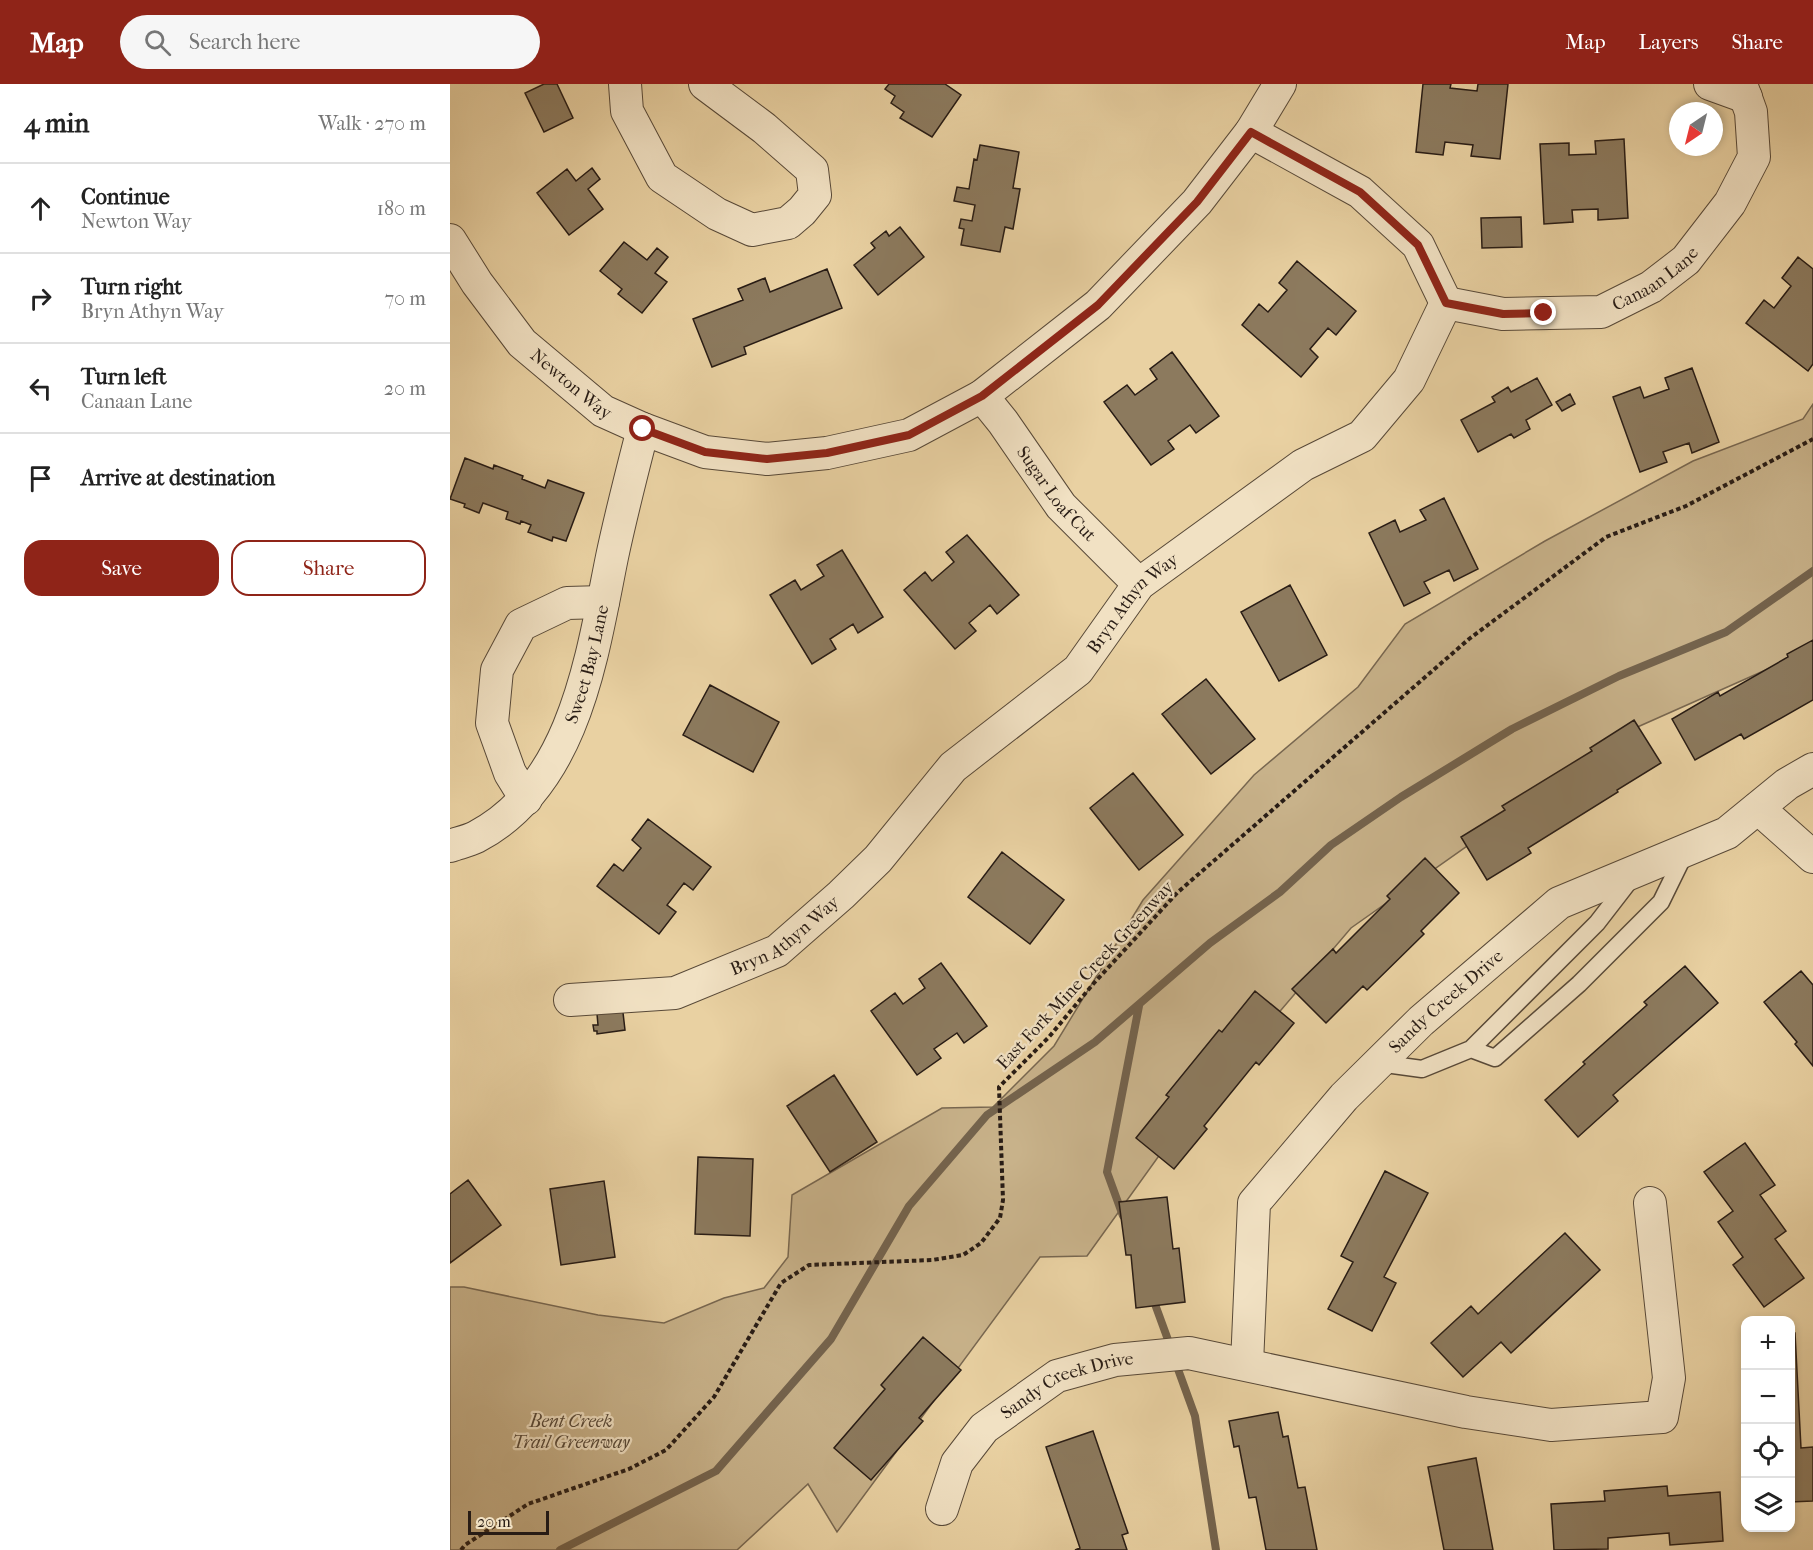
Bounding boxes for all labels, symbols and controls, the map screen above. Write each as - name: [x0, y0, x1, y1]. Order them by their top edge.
- search box: [120, 15, 540, 69]
- text: Map: [30, 26, 84, 59]
- icon: search: [141, 26, 174, 59]
- text: Search here: [189, 29, 300, 55]
- text: Map: [1565, 30, 1606, 54]
- text: Layers: [1639, 30, 1698, 54]
- text: Share: [1731, 30, 1783, 54]
- north arrow: [1669, 102, 1723, 156]
- text: 4 min: [24, 108, 89, 139]
- text: Walk · 270 m: [318, 112, 426, 135]
- text: Continue: [81, 184, 170, 210]
- icon: ahead: [24, 192, 57, 225]
- text: 180 m: [377, 197, 426, 220]
- text: Newton Way: [81, 210, 191, 233]
- street label: Canaan Lane: [1609, 243, 1703, 316]
- text: Turn right: [81, 274, 182, 300]
- icon: right: [24, 282, 57, 315]
- text: 70 m: [384, 287, 426, 310]
- route end: [1530, 299, 1556, 325]
- text: Bryn Athyn Way: [81, 300, 224, 323]
- street label: Newton Way: [526, 345, 616, 425]
- text: Turn left: [81, 364, 167, 390]
- icon: left: [24, 372, 57, 405]
- text: 20 m: [384, 377, 426, 400]
- text: Canaan Lane: [81, 390, 193, 413]
- route start: [629, 415, 655, 441]
- street label: Sugar Loaf Cut: [1012, 442, 1101, 546]
- icon: arrive: [24, 462, 57, 495]
- text: Arrive at destination: [81, 465, 275, 491]
- button: Save: [24, 540, 219, 596]
- button: Share: [231, 540, 426, 596]
- street label: Bryn Athyn Way: [1083, 548, 1184, 658]
- street label: Sweet Bay Lane: [561, 603, 613, 727]
- street label: East Fork Mine Creek Greenway: [992, 876, 1179, 1074]
- street label: Bryn Athyn Way: [727, 891, 845, 980]
- street label: Sandy Creek Drive: [1385, 946, 1508, 1058]
- map controls: [1741, 1316, 1795, 1532]
- button: +: [1741, 1316, 1795, 1370]
- street label: Sandy Creek Drive: [997, 1348, 1134, 1424]
- button: −: [1741, 1370, 1795, 1424]
- park label: Bent Creek Trail Greenway: [512, 1411, 630, 1453]
- button: locate: [1741, 1424, 1795, 1478]
- button: layers: [1741, 1478, 1795, 1532]
- scale bar: [468, 1508, 549, 1536]
- text: 20 m: [477, 1512, 511, 1531]

